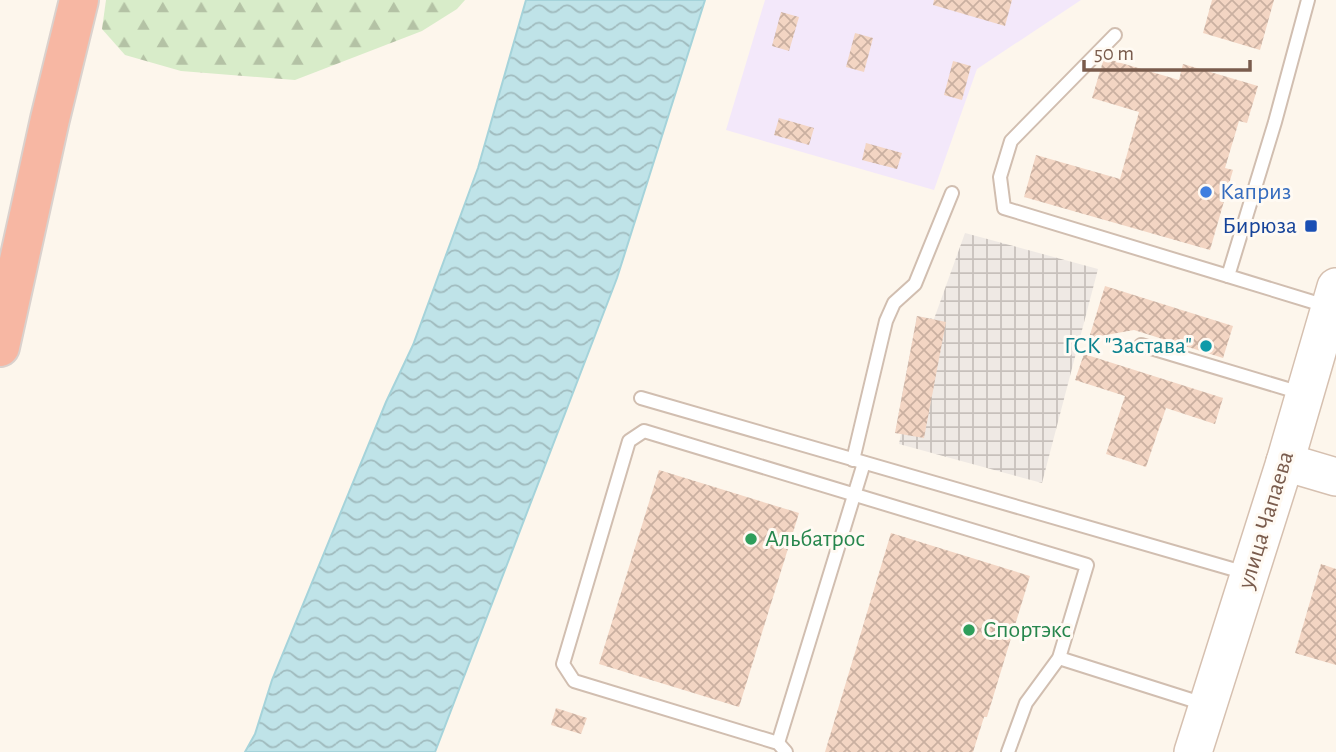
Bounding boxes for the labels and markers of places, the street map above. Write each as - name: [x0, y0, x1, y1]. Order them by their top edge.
- place label: Каприз: [1220, 180, 1291, 204]
- marker: Каприз: [1198, 184, 1214, 200]
- place label: Бирюза: [1222, 214, 1297, 238]
- marker: Бирюза: [1303, 218, 1319, 234]
- place label: ГСК "Застава": [1064, 334, 1192, 358]
- marker: ГСК "Застава": [1198, 338, 1214, 354]
- place label: Альбатрос: [765, 527, 865, 551]
- marker: Альбатрос: [743, 531, 759, 547]
- place label: Спортэкс: [983, 618, 1071, 642]
- marker: Спортэкс: [961, 622, 977, 638]

